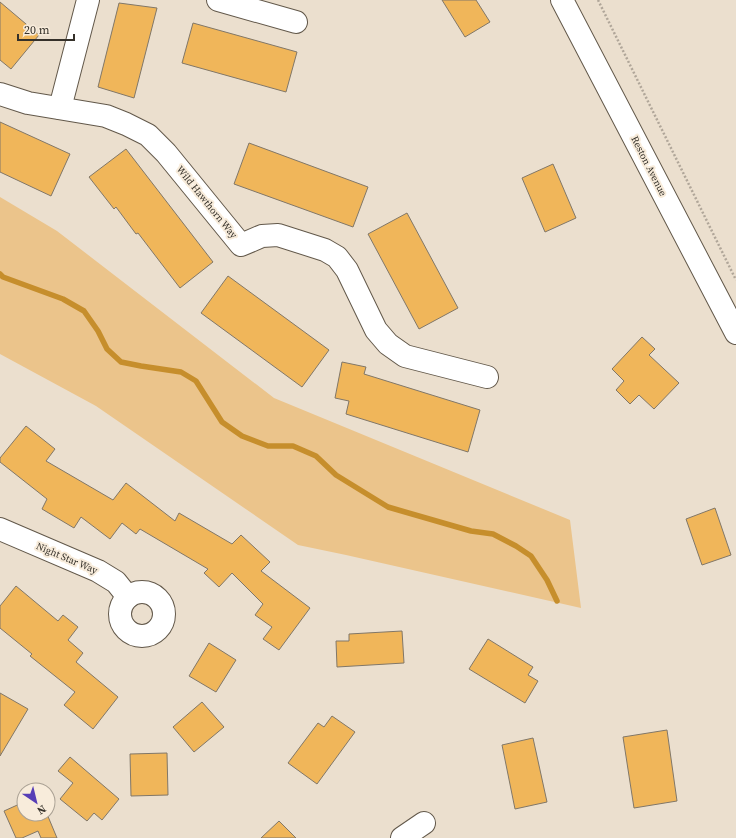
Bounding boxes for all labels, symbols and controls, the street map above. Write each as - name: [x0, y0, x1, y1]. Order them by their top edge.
- scale bar: [18, 16, 74, 42]
- text: 20 m: [24, 22, 50, 38]
- street label: Reston Avenue: [628, 134, 670, 198]
- street label: Wild Hawthorn Way: [174, 163, 241, 242]
- street label: Night Star Way: [34, 539, 101, 577]
- north arrow: [16, 782, 56, 822]
- text: N: [34, 801, 49, 818]

